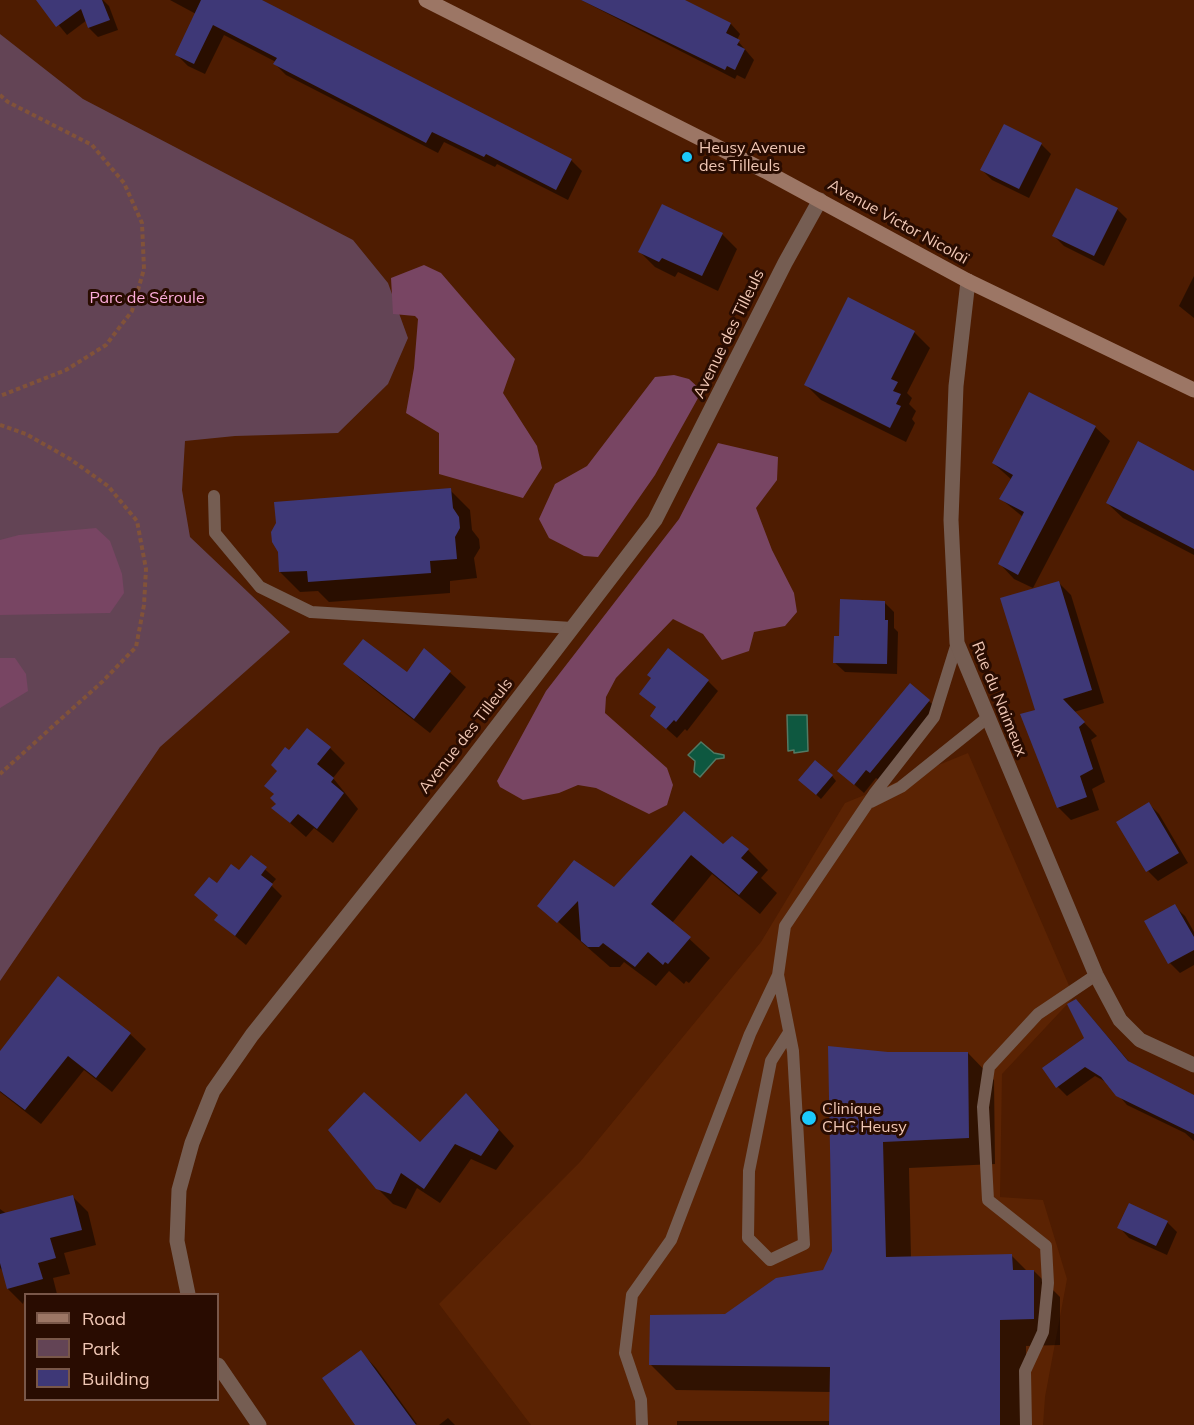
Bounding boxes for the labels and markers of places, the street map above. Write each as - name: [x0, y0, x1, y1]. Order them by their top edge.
- place label: Heusy Avenue des Tilleuls: [699, 138, 805, 176]
- marker: Heusy Avenue des Tilleuls: [680, 150, 694, 164]
- place label: Clinique CHC Heusy: [822, 1099, 907, 1137]
- marker: Clinique CHC Heusy: [800, 1109, 818, 1127]

